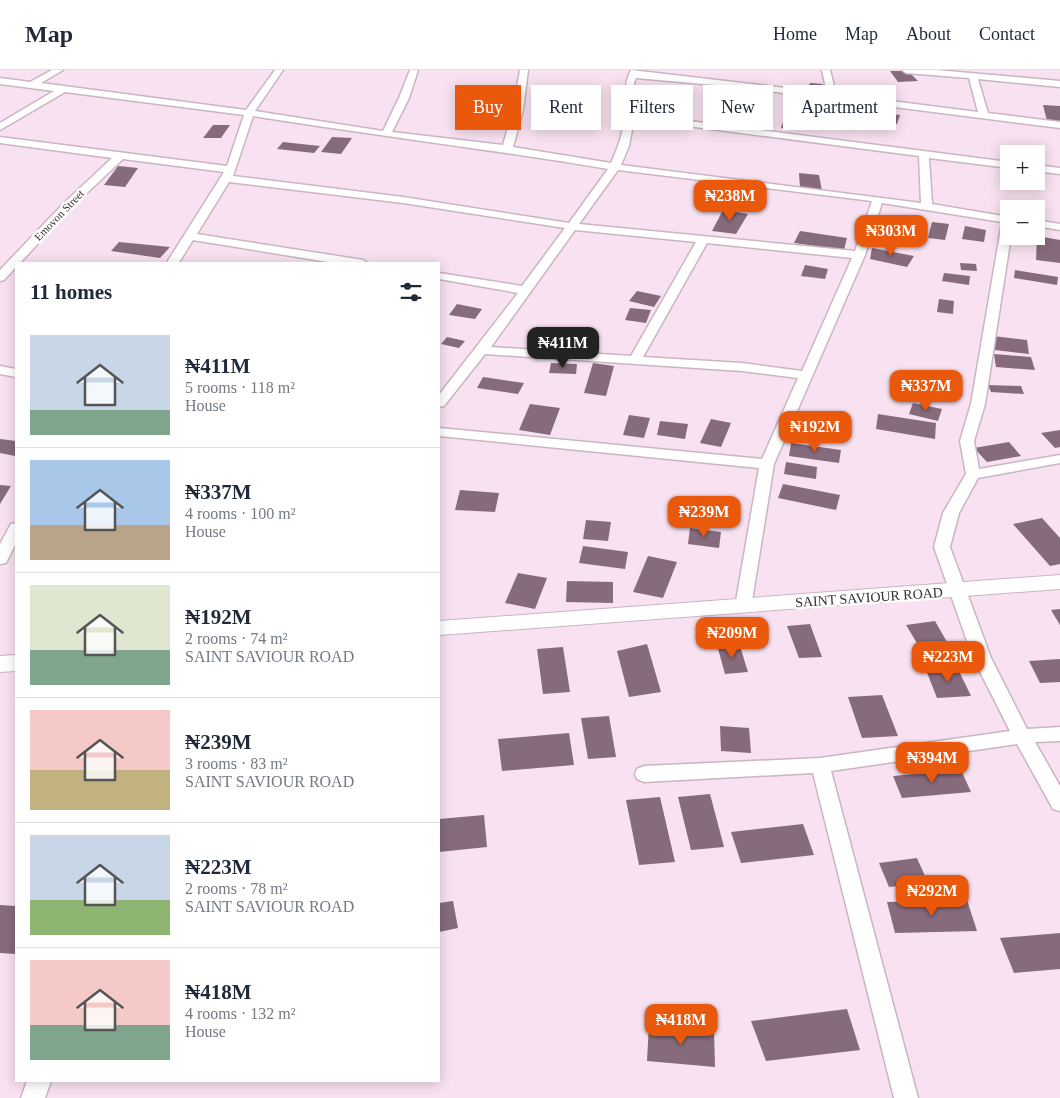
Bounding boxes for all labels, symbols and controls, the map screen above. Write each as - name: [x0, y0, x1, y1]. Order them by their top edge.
- text: Map: [25, 21, 73, 47]
- text: Home: [773, 24, 817, 44]
- text: Map: [845, 24, 878, 44]
- text: About: [906, 24, 951, 44]
- text: Contact: [979, 24, 1035, 44]
- chip: Buy: [455, 85, 521, 130]
- chip: Rent: [531, 85, 601, 130]
- chip: Filters: [611, 85, 693, 130]
- chip: New: [703, 85, 773, 130]
- chip: Apartment: [783, 85, 896, 130]
- map controls: [1000, 145, 1045, 245]
- button: +: [1000, 145, 1045, 190]
- pin: ₦238M: [695, 180, 765, 222]
- street label: Emovon Street: [32, 187, 86, 243]
- text: ₦238M: [705, 187, 755, 204]
- button: −: [1000, 200, 1045, 245]
- pin: ₦303M: [856, 214, 926, 257]
- text: ₦303M: [866, 222, 916, 239]
- icon: filters: [397, 278, 425, 306]
- text: 11 homes: [30, 280, 112, 304]
- pin: ₦411M: [528, 326, 598, 369]
- text: ₦411M: [538, 334, 588, 351]
- text: ₦411M: [185, 354, 250, 378]
- icon: home: [70, 355, 130, 415]
- pin: ₦337M: [891, 370, 961, 412]
- text: ₦337M: [901, 377, 951, 394]
- text: 5 rooms · 118 m²: [185, 379, 295, 396]
- text: House: [185, 397, 226, 414]
- pin: ₦192M: [780, 410, 850, 453]
- text: ₦192M: [790, 418, 840, 435]
- icon: home: [70, 480, 130, 540]
- text: ₦337M: [185, 480, 252, 504]
- pin: ₦239M: [669, 496, 739, 538]
- text: ₦239M: [679, 503, 729, 520]
- text: 4 rooms · 100 m²: [185, 505, 296, 522]
- text: House: [185, 523, 226, 540]
- street label: SAINT SAVIOUR ROAD: [795, 585, 943, 610]
- icon: home: [70, 605, 130, 665]
- text: ₦192M: [185, 605, 252, 629]
- pin: ₦209M: [697, 616, 767, 659]
- text: ₦209M: [707, 624, 757, 641]
- text: 2 rooms · 74 m²: [185, 630, 288, 647]
- pin: ₦223M: [913, 640, 983, 683]
- text: SAINT SAVIOUR ROAD: [185, 648, 354, 665]
- text: ₦223M: [923, 648, 973, 665]
- icon: home: [70, 730, 130, 790]
- text: ₦239M: [185, 730, 252, 754]
- pin: ₦394M: [897, 742, 967, 784]
- text: ₦394M: [907, 749, 957, 766]
- text: 3 rooms · 83 m²: [185, 755, 288, 772]
- text: SAINT SAVIOUR ROAD: [185, 773, 354, 790]
- icon: home: [70, 855, 130, 915]
- text: ₦223M: [185, 855, 252, 879]
- pin: ₦292M: [897, 874, 967, 917]
- text: 2 rooms · 78 m²: [185, 880, 288, 897]
- text: ₦292M: [907, 882, 957, 899]
- text: SAINT SAVIOUR ROAD: [185, 898, 354, 915]
- icon: home: [70, 980, 130, 1040]
- text: ₦418M: [185, 980, 252, 1004]
- pin: ₦418M: [646, 1004, 716, 1046]
- text: 4 rooms · 132 m²: [185, 1005, 296, 1022]
- text: ₦418M: [656, 1011, 706, 1028]
- text: House: [185, 1023, 226, 1040]

